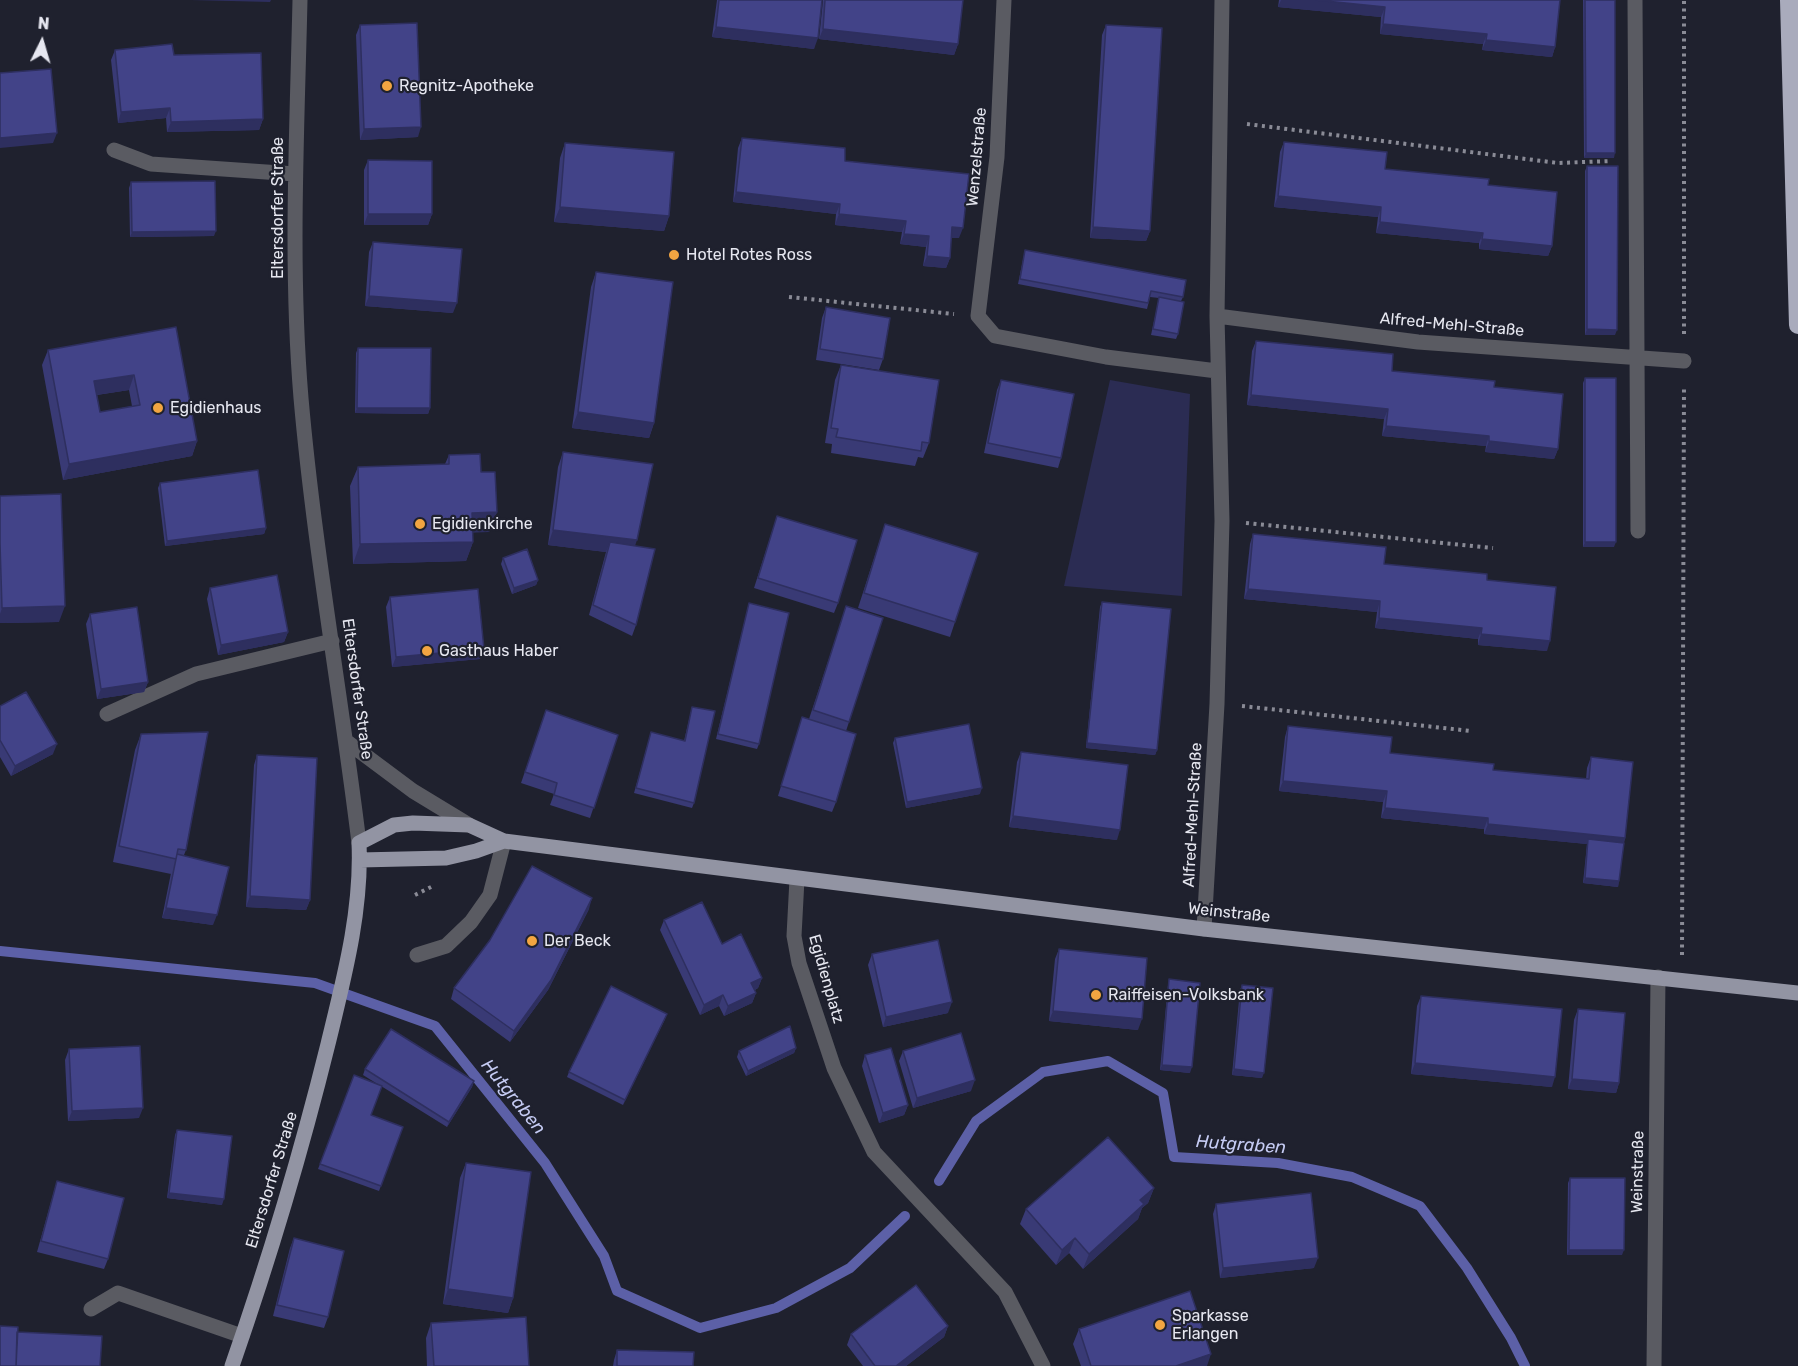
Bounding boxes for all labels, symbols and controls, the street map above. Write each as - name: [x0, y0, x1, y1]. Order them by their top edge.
- north arrow: [12, 12, 72, 72]
- text: N: [37, 14, 50, 34]
- place label: Regnitz-Apotheke: [399, 76, 534, 96]
- marker: Regnitz-Apotheke: [380, 79, 394, 93]
- street label: Wenzelstraße: [963, 107, 991, 207]
- street label: Eltersdorfer Straße: [268, 137, 288, 279]
- place label: Hotel Rotes Ross: [686, 245, 812, 265]
- marker: Hotel Rotes Ross: [667, 248, 681, 262]
- street label: Alfred-Mehl-Straße: [1379, 309, 1525, 341]
- place label: Egidienhaus: [170, 398, 261, 418]
- marker: Egidienhaus: [151, 401, 165, 415]
- place label: Egidienkirche: [432, 514, 533, 534]
- marker: Egidienkirche: [413, 517, 427, 531]
- street label: Eltersdorfer Straße: [338, 617, 376, 761]
- place label: Gasthaus Haber: [439, 641, 558, 661]
- marker: Gasthaus Haber: [420, 644, 434, 658]
- street label: Alfred-Mehl-Straße: [1180, 742, 1206, 888]
- street label: Weinstraße: [1187, 899, 1271, 927]
- place label: Der Beck: [544, 931, 611, 951]
- street label: Egidienplatz: [804, 932, 848, 1026]
- marker: Der Beck: [525, 934, 539, 948]
- place label: Raiffeisen-Volksbank: [1108, 985, 1264, 1005]
- marker: Raiffeisen-Volksbank: [1089, 988, 1103, 1002]
- water label: Hutgraben: [476, 1055, 550, 1139]
- street label: Eltersdorfer Straße: [242, 1109, 302, 1251]
- water label: Hutgraben: [1195, 1131, 1287, 1159]
- street label: Weinstraße: [1628, 1131, 1648, 1213]
- place label: Sparkasse Erlangen: [1172, 1306, 1249, 1344]
- marker: Sparkasse Erlangen: [1153, 1318, 1167, 1332]

